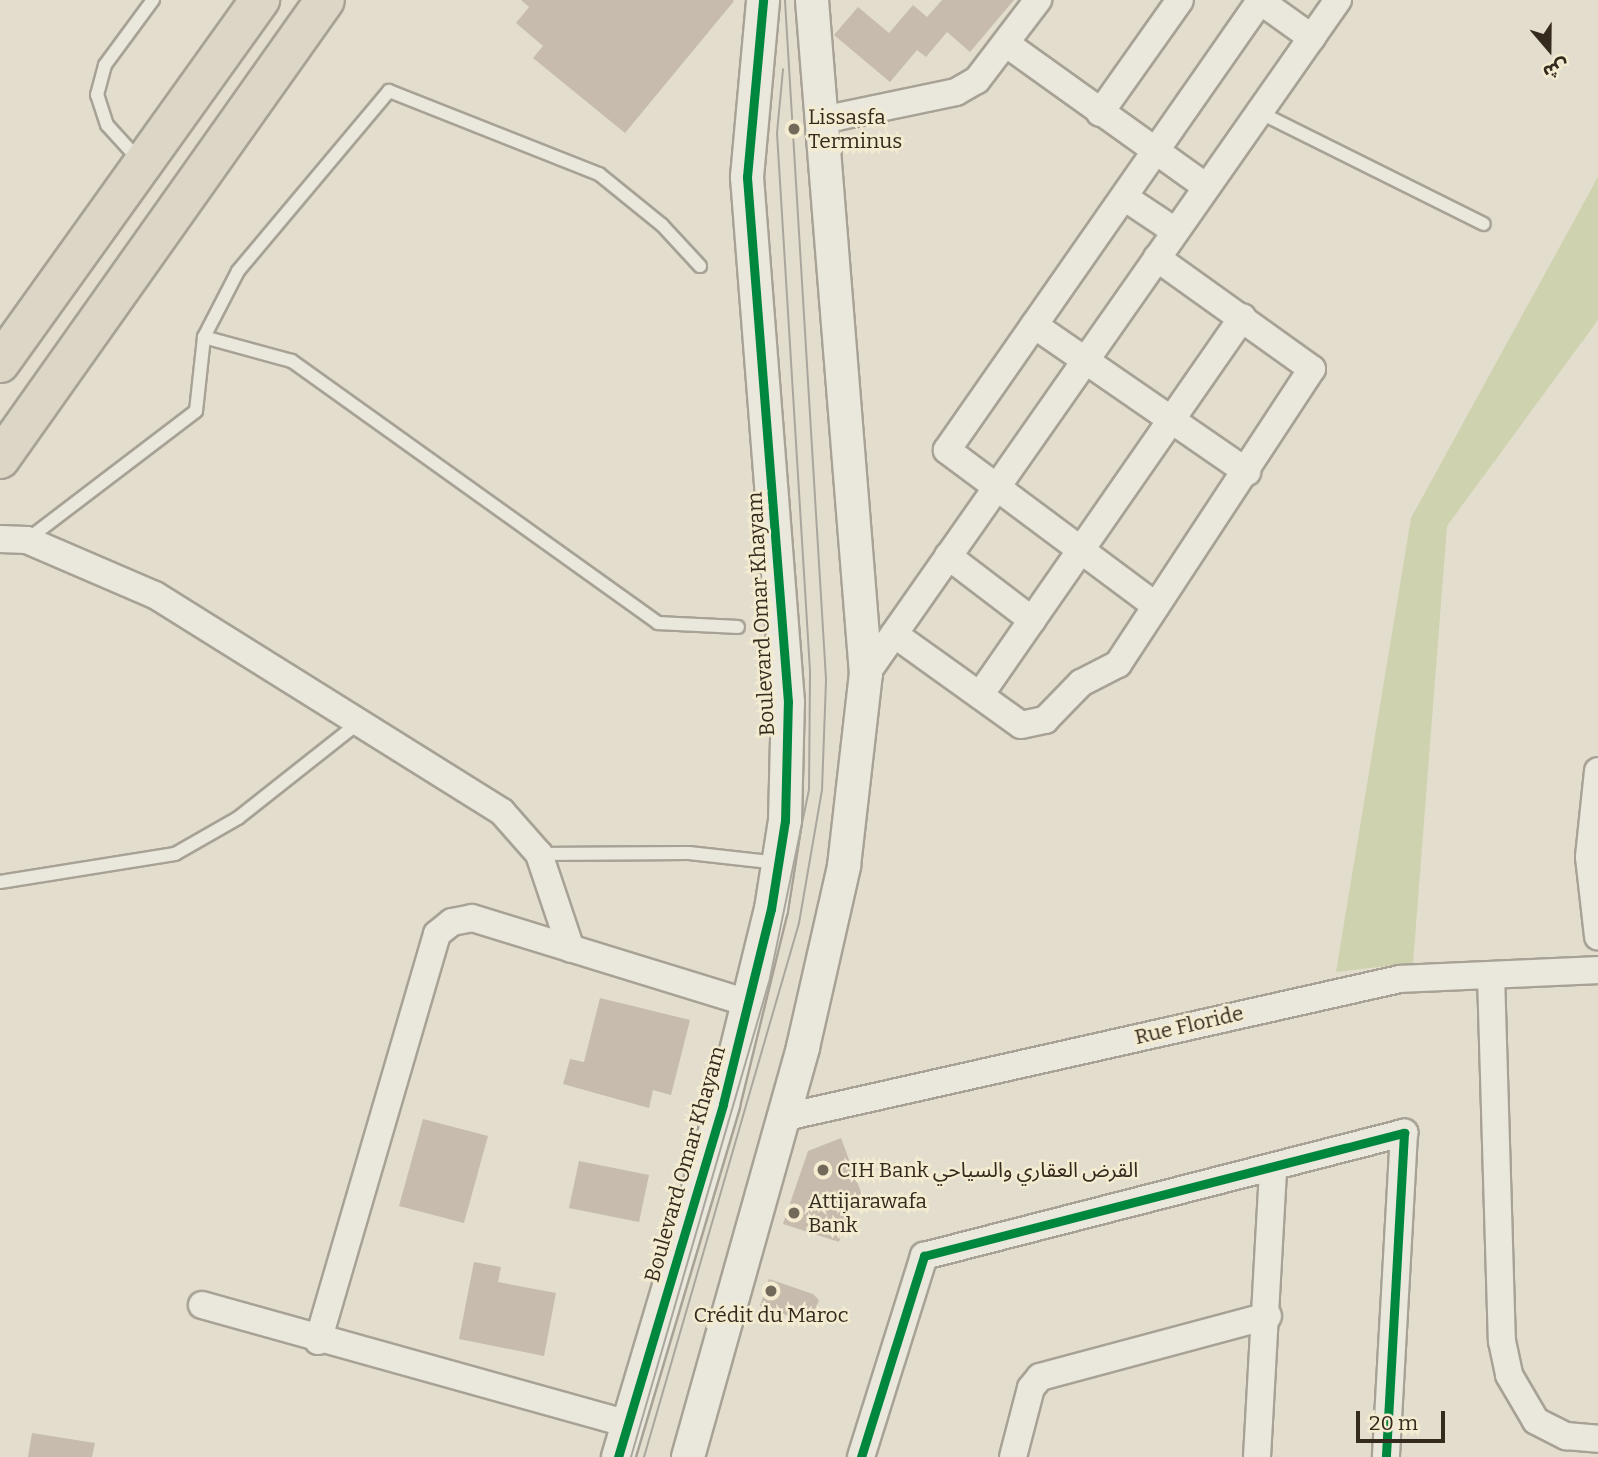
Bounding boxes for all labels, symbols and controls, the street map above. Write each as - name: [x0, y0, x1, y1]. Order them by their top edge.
- north arrow: [1514, 14, 1584, 84]
- text: ش: [1540, 54, 1573, 84]
- place label: Lissasfa Terminus: [808, 104, 902, 154]
- marker: Lissasfa Terminus: [786, 121, 802, 137]
- street label: Boulevard Omar Khayam: [742, 491, 780, 737]
- street label: Rue Floride: [1132, 1000, 1246, 1050]
- street label: Boulevard Omar Khayam: [639, 1043, 731, 1285]
- place label: CIH Bank القرض العقاري والسياحي: [837, 1157, 1138, 1183]
- marker: CIH Bank القرض العقاري والسياحي: [815, 1162, 831, 1178]
- place label: Attijarawafa Bank: [808, 1188, 927, 1238]
- marker: Attijarawafa Bank: [786, 1205, 802, 1221]
- marker: Crédit du Maroc: [763, 1283, 779, 1299]
- place label: Crédit du Maroc: [694, 1302, 848, 1328]
- scale bar: [1360, 1398, 1449, 1442]
- text: 20 m: [1369, 1410, 1418, 1436]

